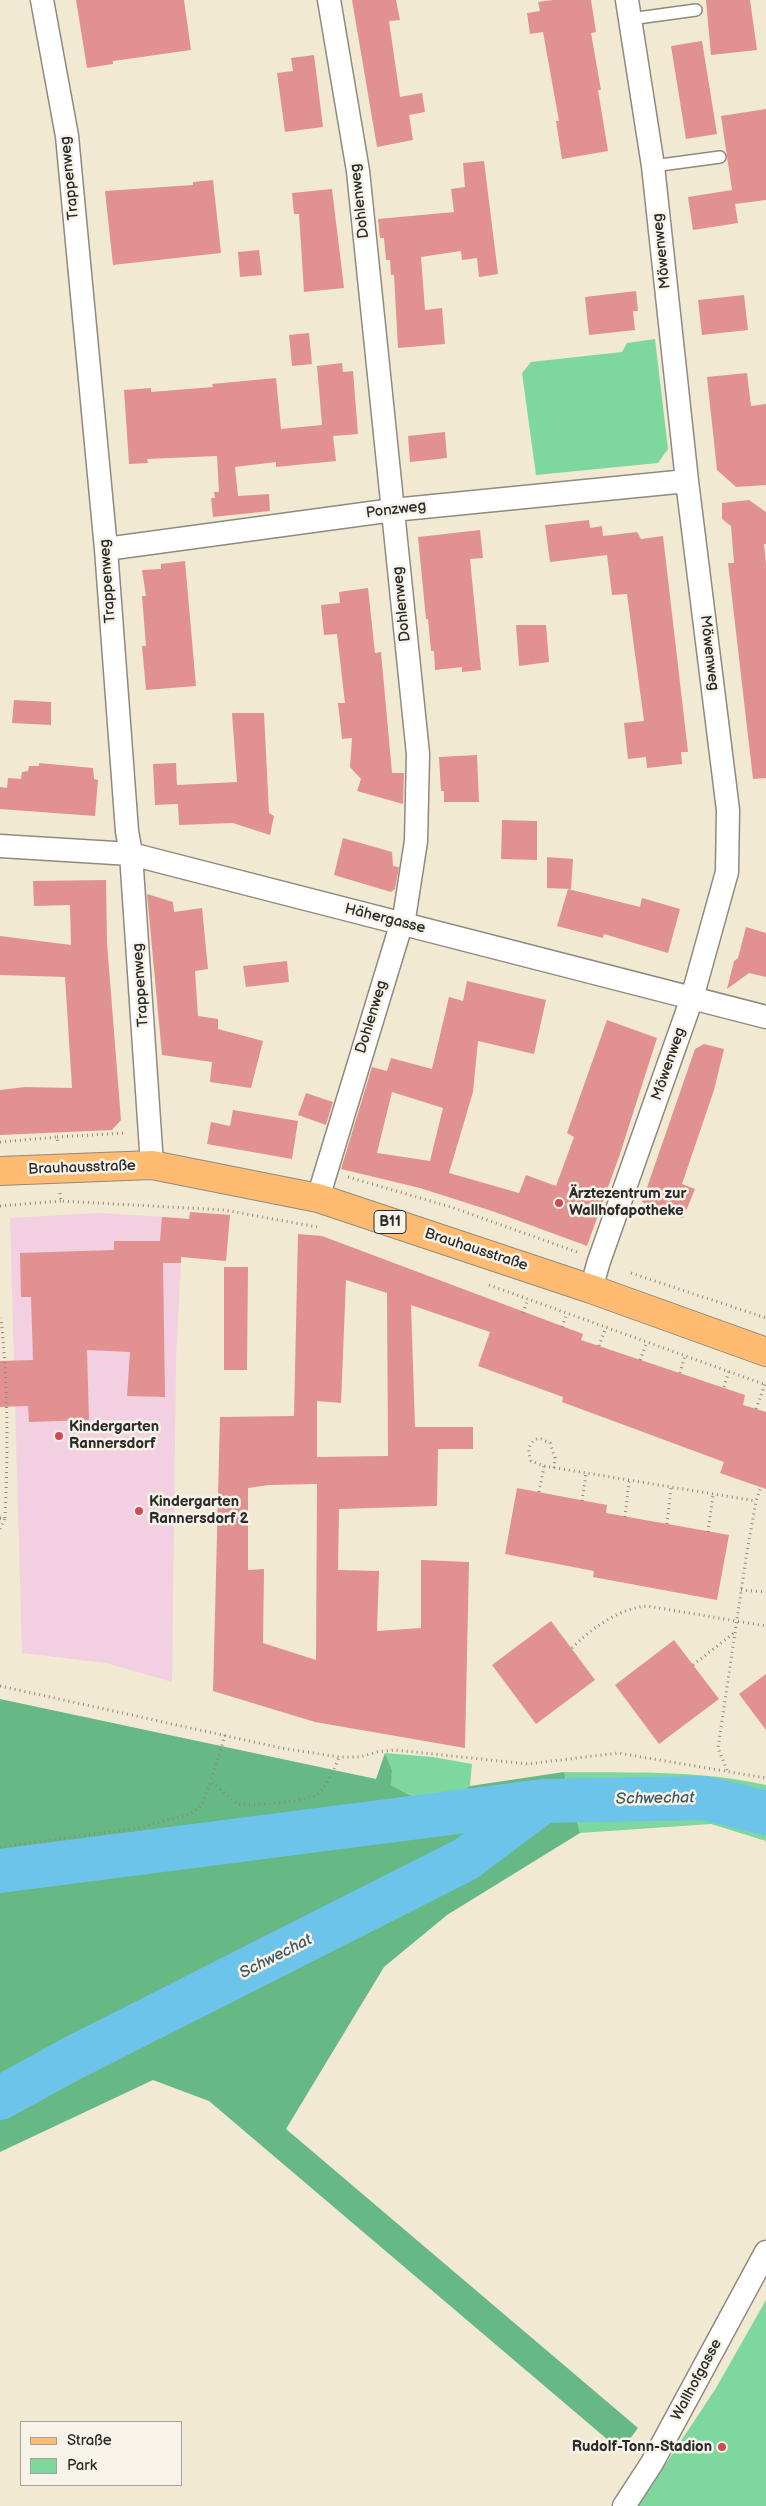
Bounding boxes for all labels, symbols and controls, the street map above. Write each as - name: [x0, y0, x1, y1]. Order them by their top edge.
- street label: Trappenweg: [57, 135, 83, 221]
- street label: Dohlenweg: [346, 162, 374, 240]
- street label: Möwenweg: [649, 212, 675, 290]
- street label: Ponzweg: [365, 497, 427, 523]
- street label: Trappenweg: [96, 538, 120, 624]
- street label: Dohlenweg: [389, 566, 415, 642]
- street label: Möwenweg: [695, 614, 723, 692]
- street label: Hähergasse: [343, 900, 427, 938]
- street label: Trappenweg: [129, 942, 153, 1028]
- street label: Dohlenweg: [352, 978, 392, 1056]
- street label: Möwenweg: [648, 1025, 690, 1103]
- street label: Brauhausstraße: [28, 1157, 136, 1179]
- place label: Ärztezentrum zur Wallhofapotheke: [569, 1185, 686, 1220]
- marker: Ärztezentrum zur Wallhofapotheke: [553, 1197, 565, 1209]
- road number: B11: [374, 1210, 406, 1234]
- street label: Brauhausstraße: [422, 1225, 530, 1275]
- place label: Kindergarten Rannersdorf: [69, 1418, 159, 1453]
- marker: Kindergarten Rannersdorf: [53, 1430, 65, 1442]
- place label: Kindergarten Rannersdorf 2: [149, 1493, 249, 1528]
- marker: Kindergarten Rannersdorf 2: [133, 1505, 145, 1517]
- water label: Schwechat: [616, 1789, 694, 1809]
- water label: Schwechat: [237, 1931, 315, 1983]
- street label: Wallhofgasse: [668, 2336, 726, 2424]
- legend: [20, 2421, 182, 2486]
- text: Straße: [67, 2431, 112, 2450]
- place label: Rudolf-Tonn-Stadion: [572, 2438, 712, 2456]
- marker: Rudolf-Tonn-Stadion: [716, 2441, 728, 2453]
- text: Park: [67, 2456, 97, 2475]

